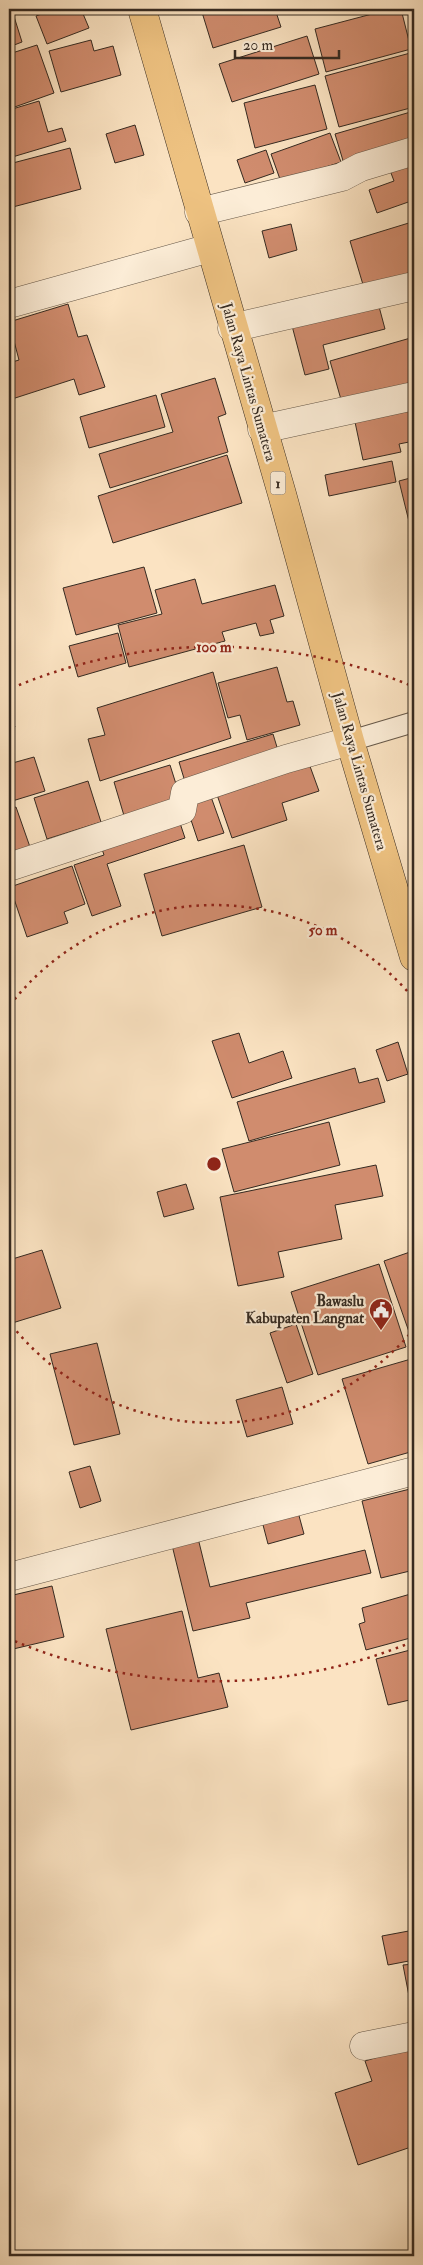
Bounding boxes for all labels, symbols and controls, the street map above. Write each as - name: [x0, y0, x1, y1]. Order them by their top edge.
- scale bar: [235, 28, 339, 60]
- text: 20 m: [243, 36, 273, 55]
- street label: Jalan Raya Lintas Sumatera: [216, 300, 280, 465]
- road number: 1: [270, 472, 286, 494]
- text: 100 m: [196, 638, 232, 657]
- street label: Jalan Raya Lintas Sumatera: [327, 689, 391, 854]
- text: 50 m: [309, 921, 338, 940]
- centre of rings: [205, 1155, 223, 1173]
- place label: Bawaslu Kabupaten Langnat: [246, 1292, 364, 1329]
- public building icon: Bawaslu Kabupaten Langnat: [368, 1297, 394, 1331]

